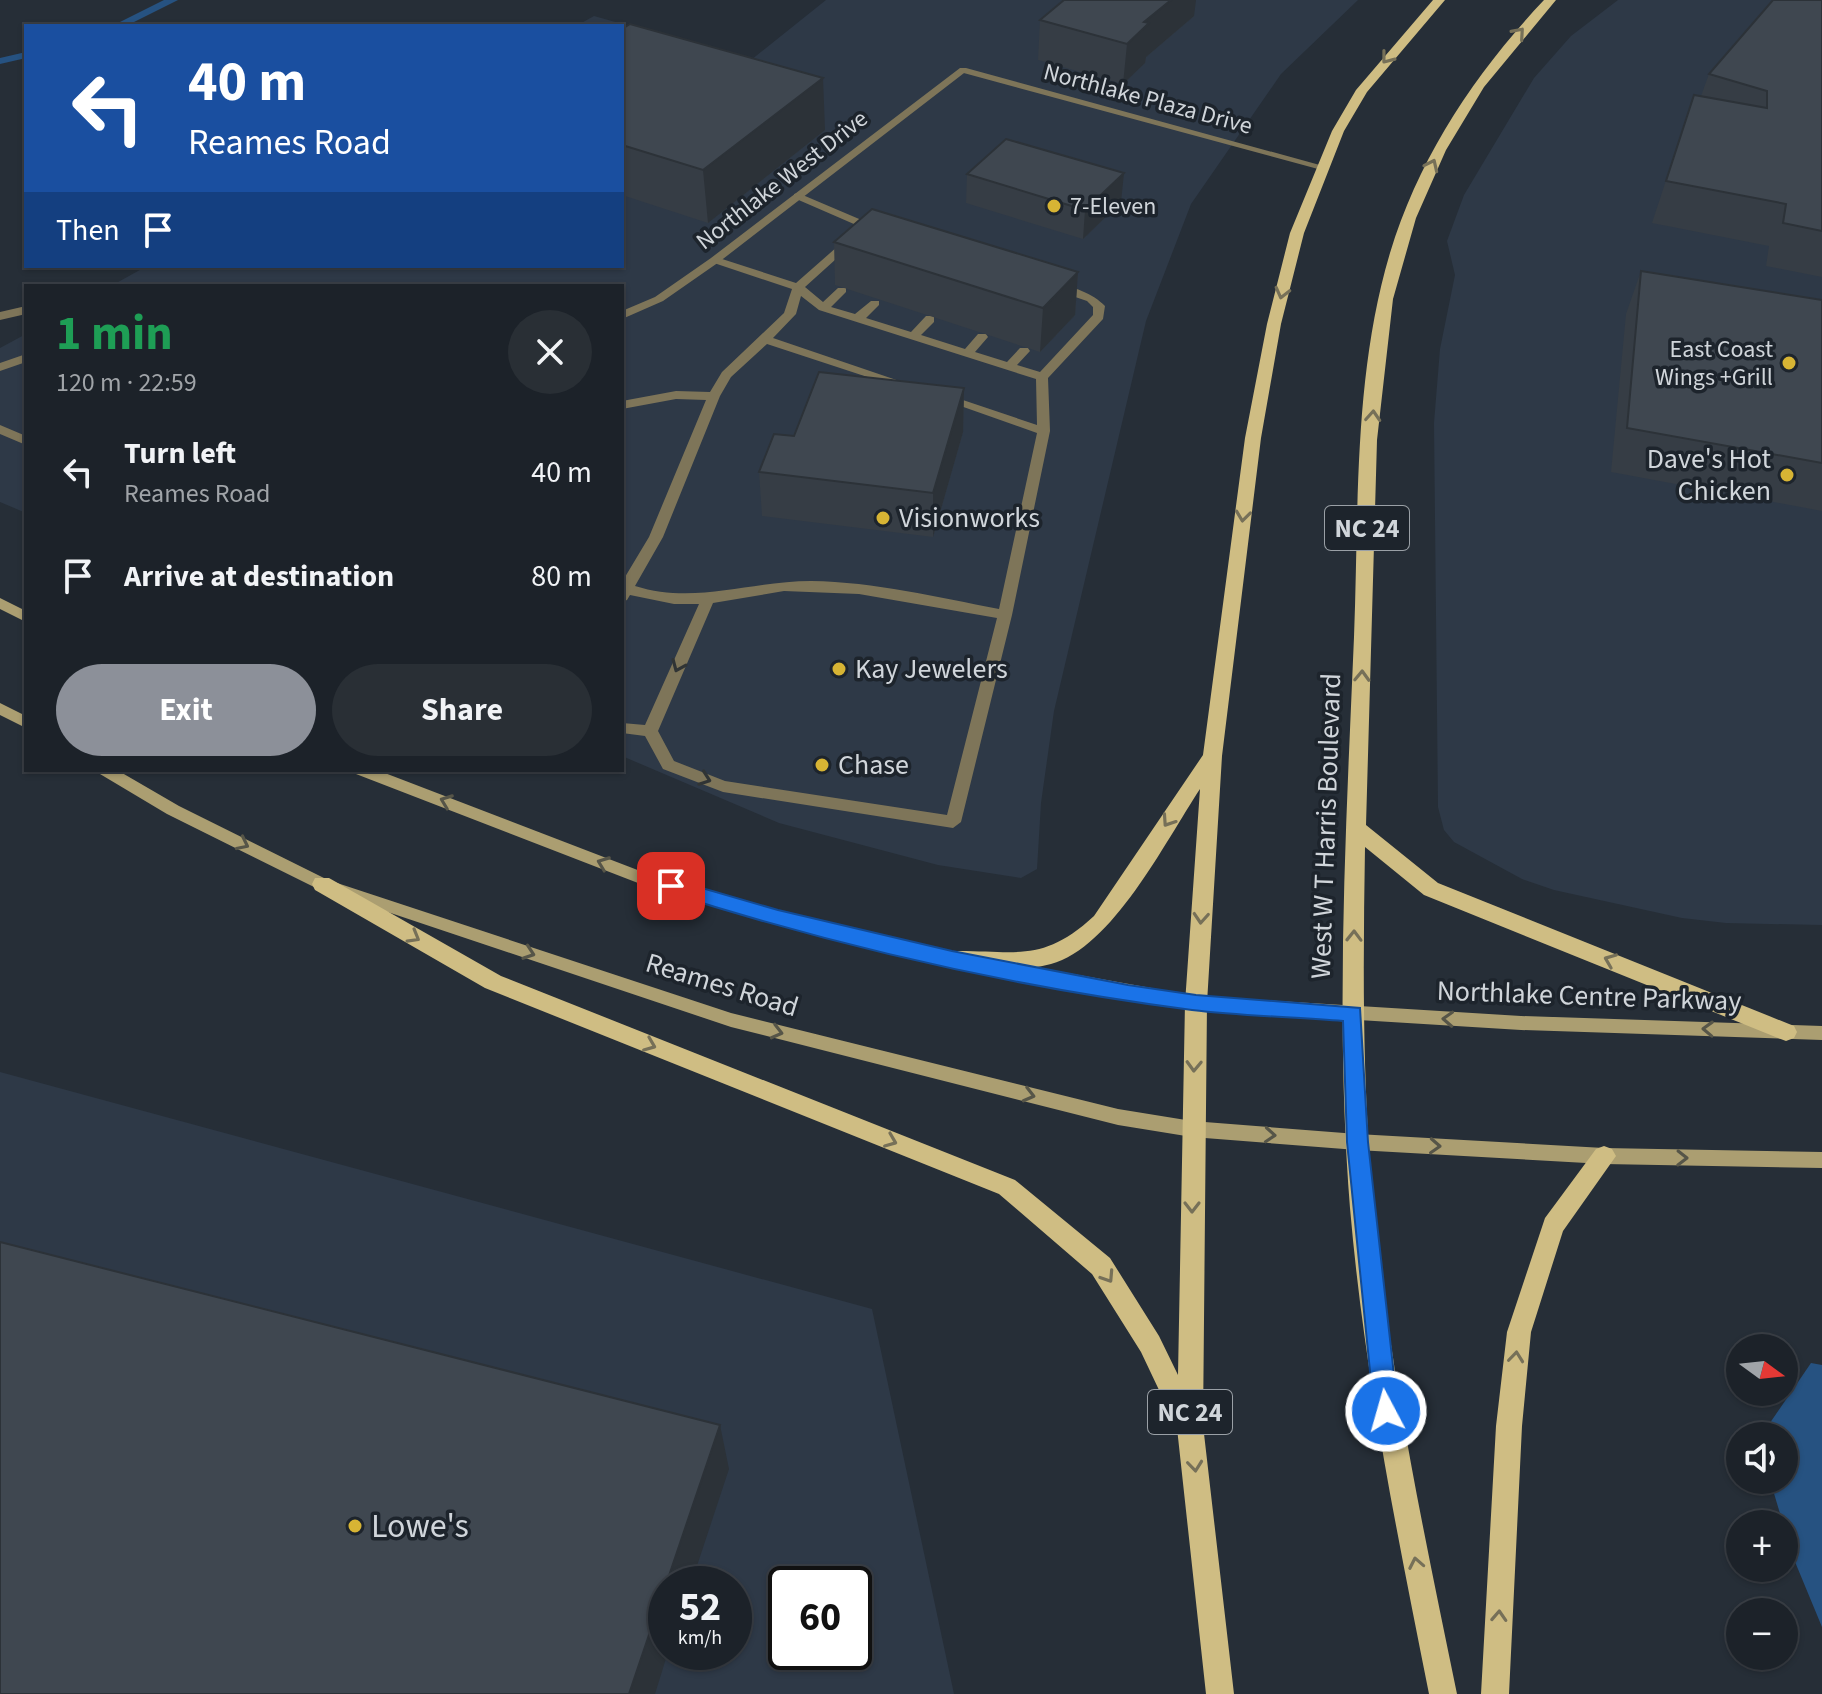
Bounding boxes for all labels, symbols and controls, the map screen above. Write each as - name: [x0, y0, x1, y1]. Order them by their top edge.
- one-way arrow: [1509, 27, 1523, 42]
- text: 40 m: [188, 43, 306, 122]
- one-way arrow: [1382, 49, 1397, 63]
- street label: Northlake Plaza Drive: [1040, 54, 1256, 144]
- icon: left: [56, 56, 160, 160]
- street label: Northlake West Drive: [689, 102, 875, 258]
- text: Reames Road: [188, 117, 391, 168]
- one-way arrow: [1423, 159, 1439, 173]
- place label: 7-Eleven: [1070, 189, 1156, 224]
- marker: 7-Eleven: [1045, 197, 1063, 215]
- icon: arrive: [136, 208, 180, 252]
- text: Then: [56, 209, 120, 252]
- one-way arrow: [1274, 286, 1291, 300]
- text: 1 min: [56, 300, 173, 368]
- button: close: [508, 310, 592, 394]
- place label: East Coast Wings +Grill: [1655, 332, 1773, 395]
- marker: East Coast Wings +Grill: [1780, 354, 1798, 372]
- text: 120 m · 22:59: [56, 364, 197, 401]
- one-way arrow: [1364, 409, 1381, 422]
- text: Turn left: [124, 432, 236, 475]
- place label: Dave's Hot Chicken: [1647, 439, 1772, 511]
- icon: left: [56, 450, 100, 494]
- text: 40 m: [531, 451, 592, 494]
- marker: Dave's Hot Chicken: [1778, 466, 1796, 484]
- text: Reames Road: [124, 475, 271, 512]
- place label: Visionworks: [899, 498, 1040, 538]
- road number: NC 24: [1325, 506, 1409, 550]
- marker: Visionworks: [874, 509, 892, 527]
- one-way arrow: [1235, 509, 1252, 523]
- icon: arrive: [56, 554, 100, 598]
- text: Arrive at destination: [124, 555, 394, 598]
- text: 80 m: [531, 555, 592, 598]
- place label: Kay Jewelers: [855, 649, 1008, 689]
- one-way arrow: [672, 658, 688, 672]
- marker: Kay Jewelers: [830, 660, 848, 678]
- button: Exit: [56, 664, 316, 756]
- button: Share: [332, 664, 592, 756]
- one-way arrow: [1353, 669, 1370, 682]
- street label: West W T Harris Boulevard: [1301, 672, 1351, 980]
- place label: Chase: [838, 745, 909, 785]
- marker: Chase: [813, 756, 831, 774]
- one-way arrow: [697, 769, 711, 786]
- one-way arrow: [440, 794, 454, 811]
- one-way arrow: [1163, 812, 1178, 826]
- one-way arrow: [234, 835, 249, 850]
- pin: [637, 852, 705, 920]
- one-way arrow: [597, 856, 611, 873]
- icon: arrive: [649, 864, 693, 908]
- one-way arrow: [1193, 912, 1210, 925]
- one-way arrow: [405, 927, 420, 943]
- one-way arrow: [1345, 929, 1363, 942]
- one-way arrow: [521, 943, 535, 959]
- street label: Reames Road: [641, 943, 803, 1027]
- one-way arrow: [1604, 954, 1618, 970]
- street label: Northlake Centre Parkway: [1436, 971, 1742, 1021]
- one-way arrow: [1441, 1011, 1454, 1028]
- one-way arrow: [1701, 1021, 1714, 1038]
- one-way arrow: [769, 1022, 783, 1039]
- one-way arrow: [642, 1035, 656, 1052]
- one-way arrow: [1185, 1060, 1202, 1073]
- one-way arrow: [1021, 1085, 1035, 1102]
- one-way arrow: [1264, 1126, 1277, 1143]
- one-way arrow: [883, 1131, 897, 1148]
- one-way arrow: [1429, 1137, 1442, 1154]
- one-way arrow: [1676, 1149, 1689, 1166]
- one-way arrow: [1183, 1201, 1201, 1214]
- one-way arrow: [1098, 1268, 1113, 1283]
- north arrow: [1726, 1334, 1798, 1406]
- map controls: [1726, 1334, 1798, 1670]
- one-way arrow: [1508, 1350, 1525, 1363]
- position arrow: [1344, 1369, 1428, 1453]
- road number: NC 24: [1148, 1390, 1232, 1434]
- button: sound: [1726, 1422, 1798, 1494]
- one-way arrow: [1186, 1460, 1203, 1473]
- place label: Lowe's: [371, 1502, 469, 1551]
- button: +: [1726, 1510, 1798, 1582]
- marker: Lowe's: [346, 1517, 364, 1535]
- one-way arrow: [1409, 1556, 1426, 1569]
- speed limit sign: 60: [768, 1566, 872, 1670]
- text: 52: [679, 1579, 721, 1636]
- button: −: [1726, 1598, 1798, 1670]
- one-way arrow: [1490, 1609, 1507, 1622]
- text: km/h: [678, 1624, 722, 1652]

